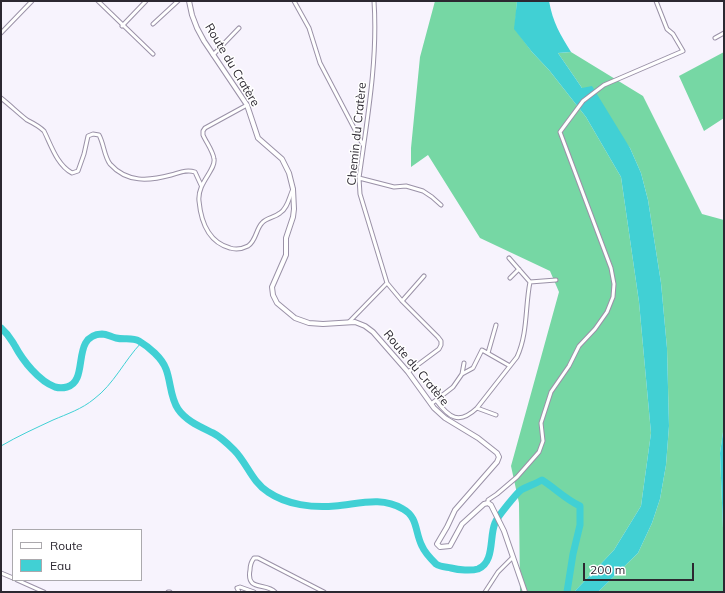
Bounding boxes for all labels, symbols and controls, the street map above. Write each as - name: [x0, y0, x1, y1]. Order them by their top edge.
- street label: Route du Cratère: [202, 21, 262, 109]
- street label: Chemin du Cratère: [344, 82, 370, 186]
- street label: Route du Cratère: [380, 327, 452, 409]
- legend: [12, 529, 142, 581]
- text: Route: [50, 538, 83, 553]
- scale bar: [585, 555, 696, 581]
- text: Eau: [50, 558, 71, 573]
- text: 200 m: [590, 562, 625, 577]

